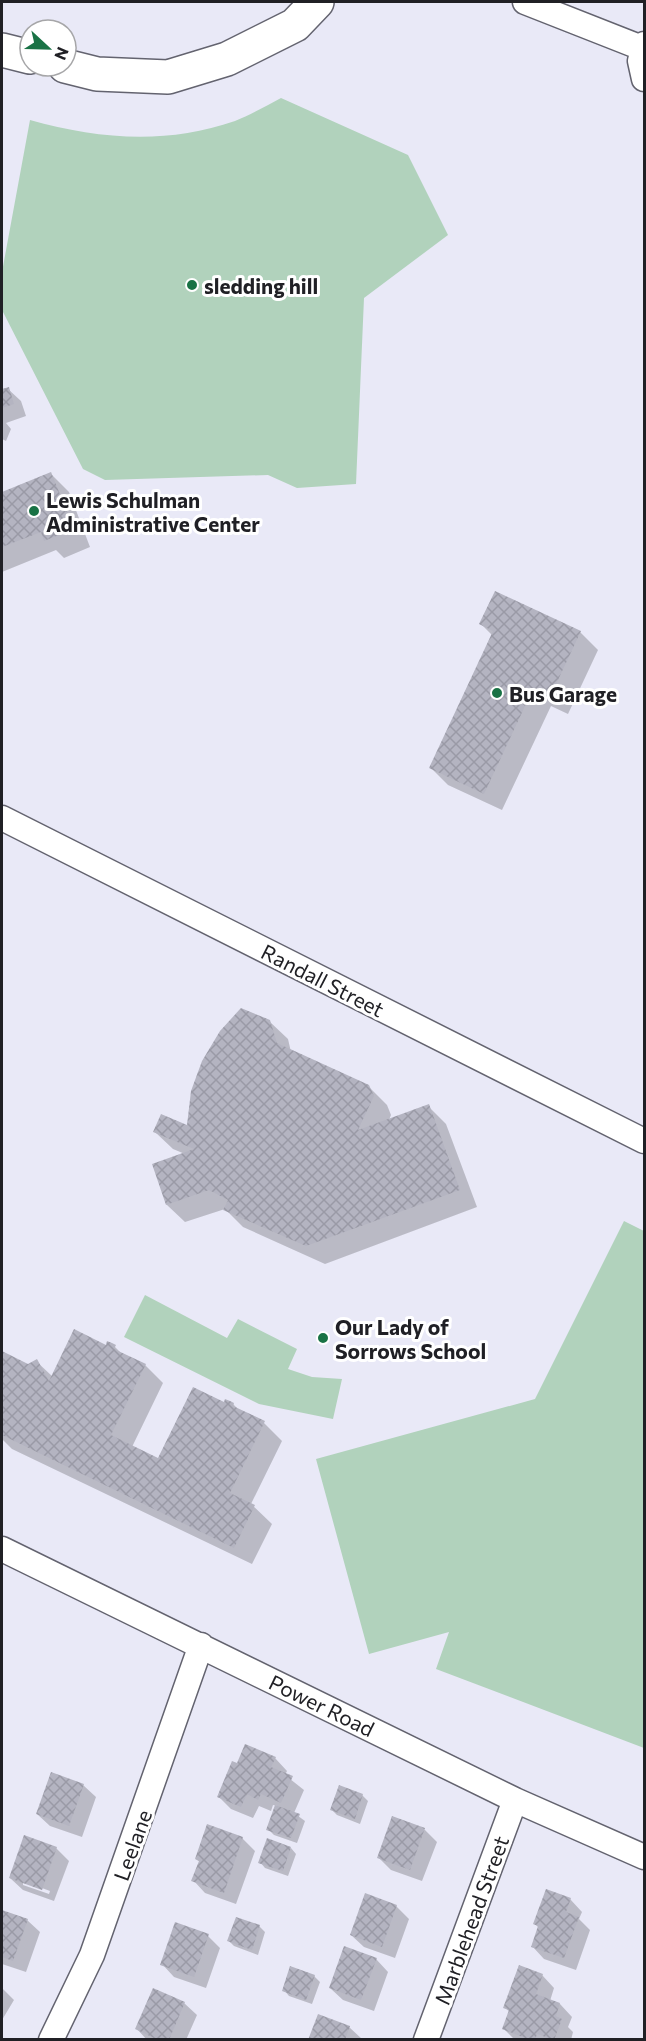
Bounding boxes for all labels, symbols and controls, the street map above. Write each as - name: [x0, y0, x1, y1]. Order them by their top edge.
- north arrow: [18, 18, 78, 78]
- text: N: [51, 45, 73, 63]
- place label: sledding hill: [204, 273, 318, 298]
- marker: sledding hill: [185, 278, 199, 292]
- place label: Lewis Schulman Administrative Center: [46, 487, 260, 536]
- marker: Lewis Schulman Administrative Center: [27, 504, 41, 518]
- place label: Bus Garage: [509, 681, 617, 706]
- marker: Bus Garage: [490, 686, 504, 700]
- street label: Randall Street: [258, 938, 388, 1022]
- place label: Our Lady of Sorrows School: [335, 1314, 486, 1363]
- marker: Our Lady of Sorrows School: [316, 1331, 330, 1345]
- street label: Power Road: [265, 1669, 379, 1741]
- street label: Leelane: [108, 1806, 156, 1884]
- street label: Marblehead Street: [429, 1832, 513, 2008]

